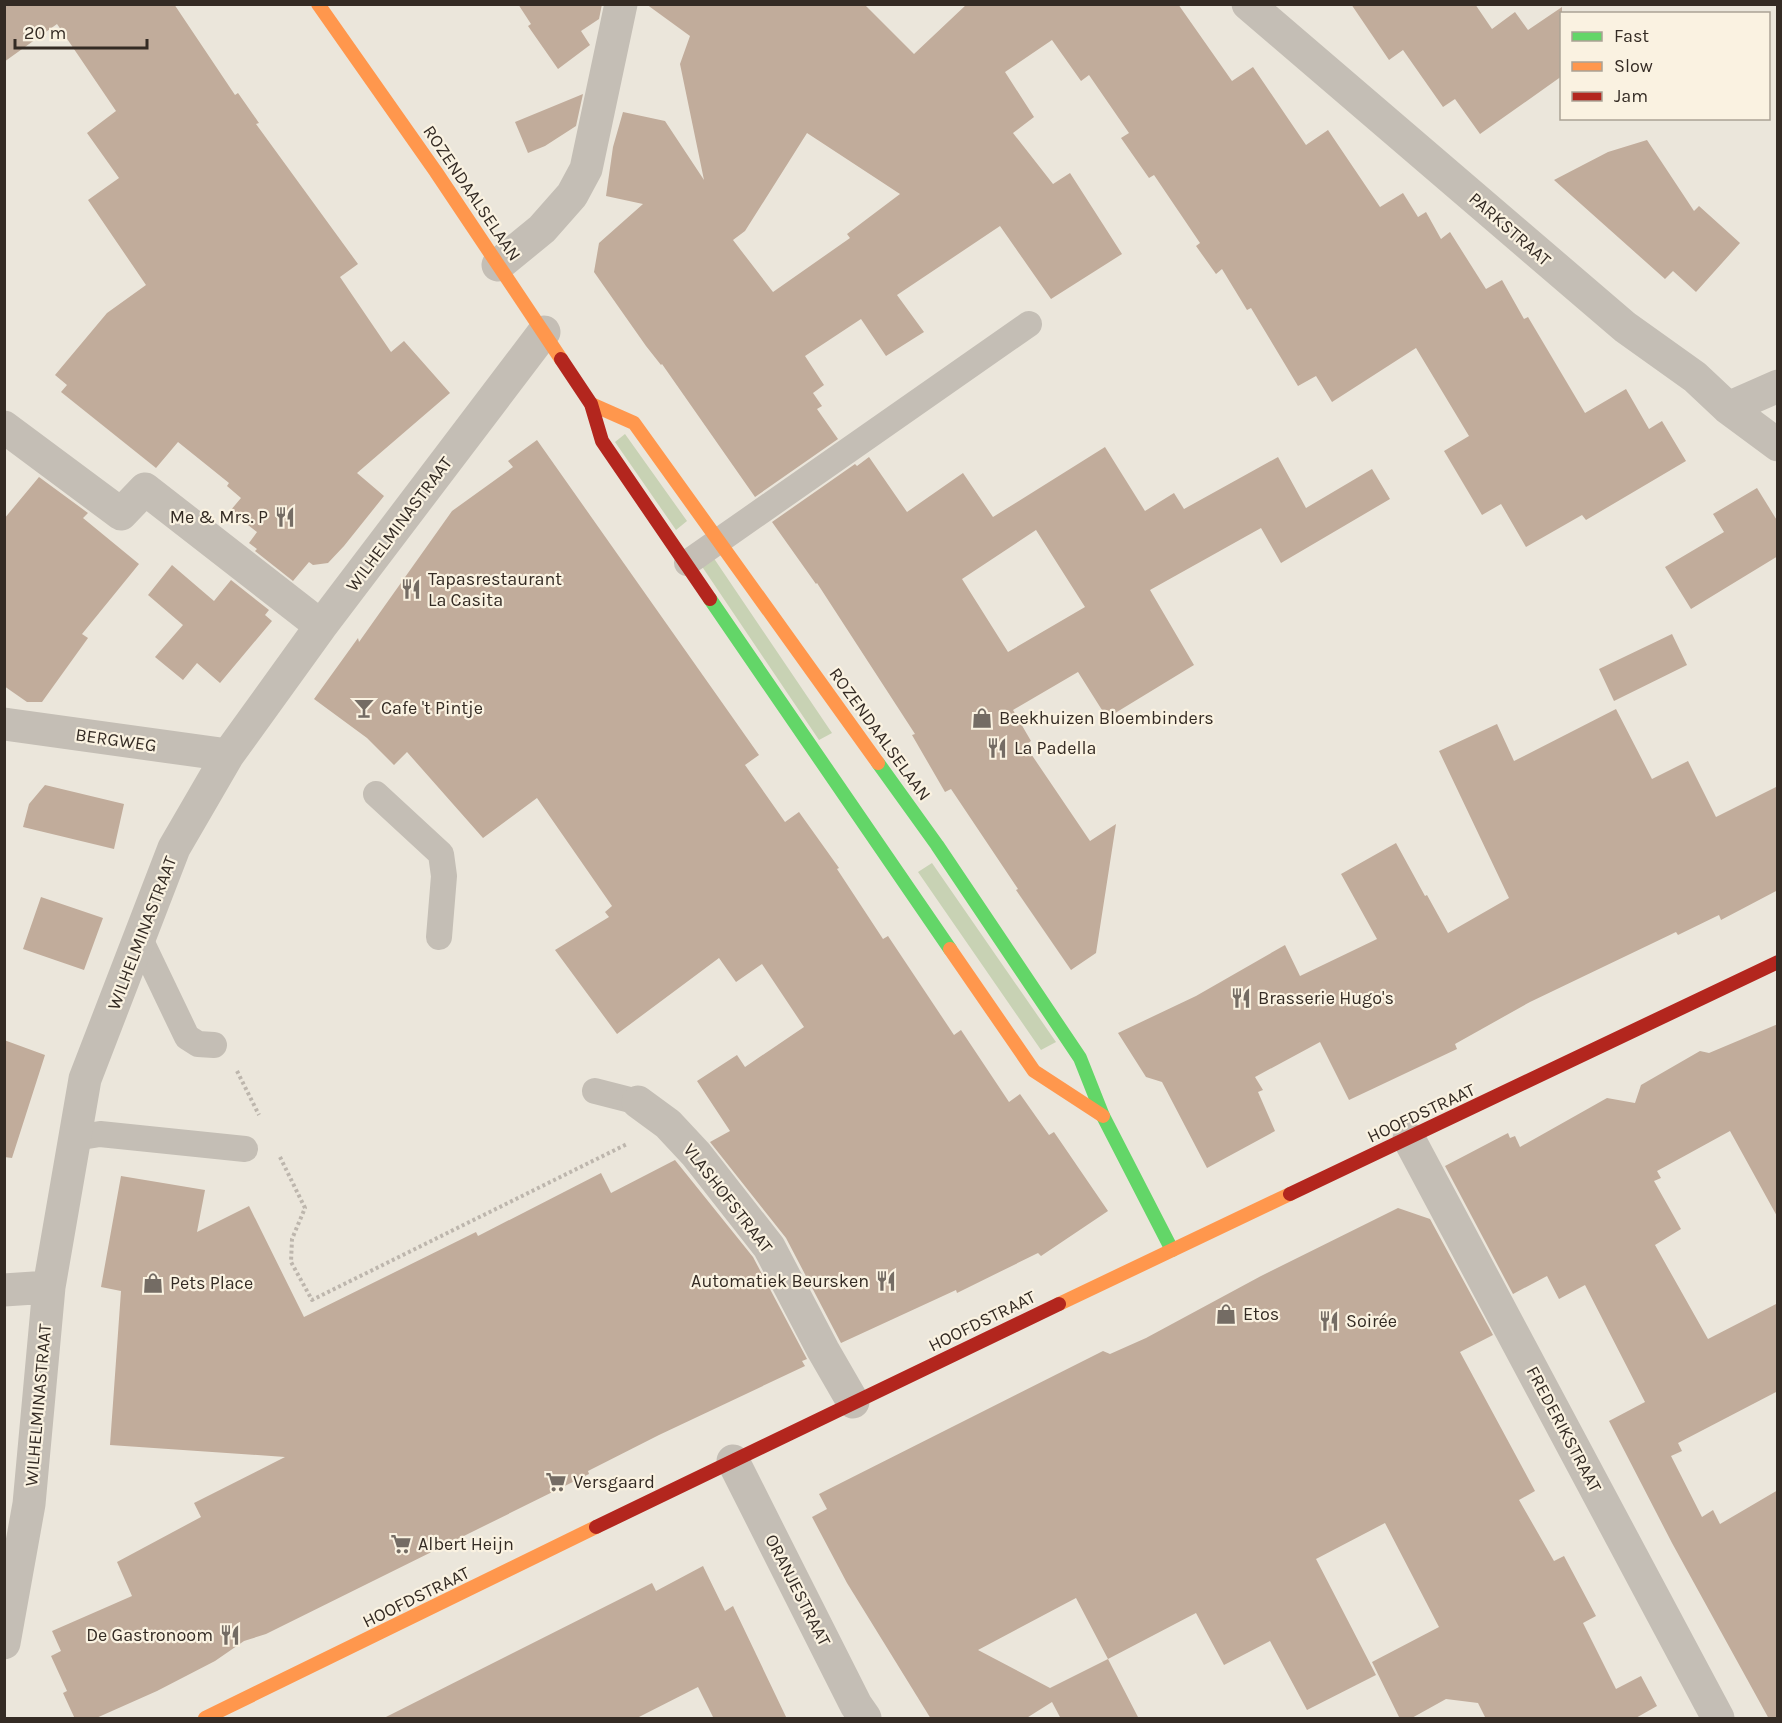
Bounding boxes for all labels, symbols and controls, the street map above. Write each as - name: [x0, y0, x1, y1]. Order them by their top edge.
- scale bar: [15, 12, 147, 50]
- legend: [1560, 12, 1770, 120]
- text: 20 m: [24, 22, 66, 44]
- text: Fast: [1614, 25, 1649, 47]
- text: Slow: [1614, 55, 1653, 77]
- text: Jam: [1614, 85, 1648, 107]
- street label: ROZENDAALSELAAN: [418, 121, 526, 265]
- street label: PARKSTRAAT: [1465, 187, 1555, 271]
- street label: WILHELMINASTRAAT: [341, 452, 457, 596]
- restaurant icon: Me & Mrs. P: [273, 505, 297, 529]
- place label: Me & Mrs. P: [170, 506, 268, 528]
- place label: Tapasrestaurant La Casita: [428, 568, 562, 611]
- restaurant icon: Tapasrestaurant La Casita: [399, 577, 423, 601]
- street label: ROZENDAALSELAAN: [824, 663, 936, 805]
- bar icon: Cafe 't Pintje: [352, 696, 376, 720]
- place label: Cafe 't Pintje: [381, 697, 483, 719]
- shop icon: Beekhuizen Bloembinders: [970, 706, 994, 730]
- place label: Beekhuizen Bloembinders: [999, 707, 1214, 729]
- street label: BERGWEG: [74, 723, 158, 757]
- restaurant icon: La Padella: [985, 736, 1009, 760]
- place label: La Padella: [1014, 737, 1096, 759]
- street label: WILHELMINASTRAAT: [103, 853, 181, 1013]
- restaurant icon: Brasserie Hugo's: [1229, 986, 1253, 1010]
- place label: Brasserie Hugo's: [1258, 987, 1394, 1009]
- street label: HOOFDSTRAAT: [1364, 1078, 1478, 1148]
- street label: VLASHOFSTRAAT: [678, 1139, 778, 1257]
- restaurant icon: Automatiek Beursken: [874, 1269, 898, 1293]
- place label: Automatiek Beursken: [691, 1270, 869, 1292]
- shop icon: Pets Place: [141, 1271, 165, 1295]
- place label: Pets Place: [170, 1272, 253, 1294]
- street label: HOOFDSTRAAT: [925, 1286, 1039, 1356]
- shop icon: Etos: [1214, 1302, 1238, 1326]
- place label: Etos: [1243, 1303, 1279, 1325]
- restaurant icon: Soirée: [1317, 1309, 1341, 1333]
- place label: Soirée: [1346, 1310, 1397, 1332]
- street label: WILHELMINASTRAAT: [20, 1323, 56, 1487]
- street label: FREDERIKSTRAAT: [1522, 1362, 1606, 1496]
- supermarket icon: Versgaard: [544, 1470, 568, 1494]
- place label: Versgaard: [573, 1471, 655, 1493]
- street label: ORANJESTRAAT: [760, 1530, 836, 1650]
- supermarket icon: Albert Heijn: [389, 1532, 413, 1556]
- place label: Albert Heijn: [418, 1533, 514, 1555]
- street label: HOOFDSTRAAT: [359, 1562, 473, 1632]
- restaurant icon: De Gastronoom: [218, 1623, 242, 1647]
- place label: De Gastronoom: [86, 1624, 213, 1646]

